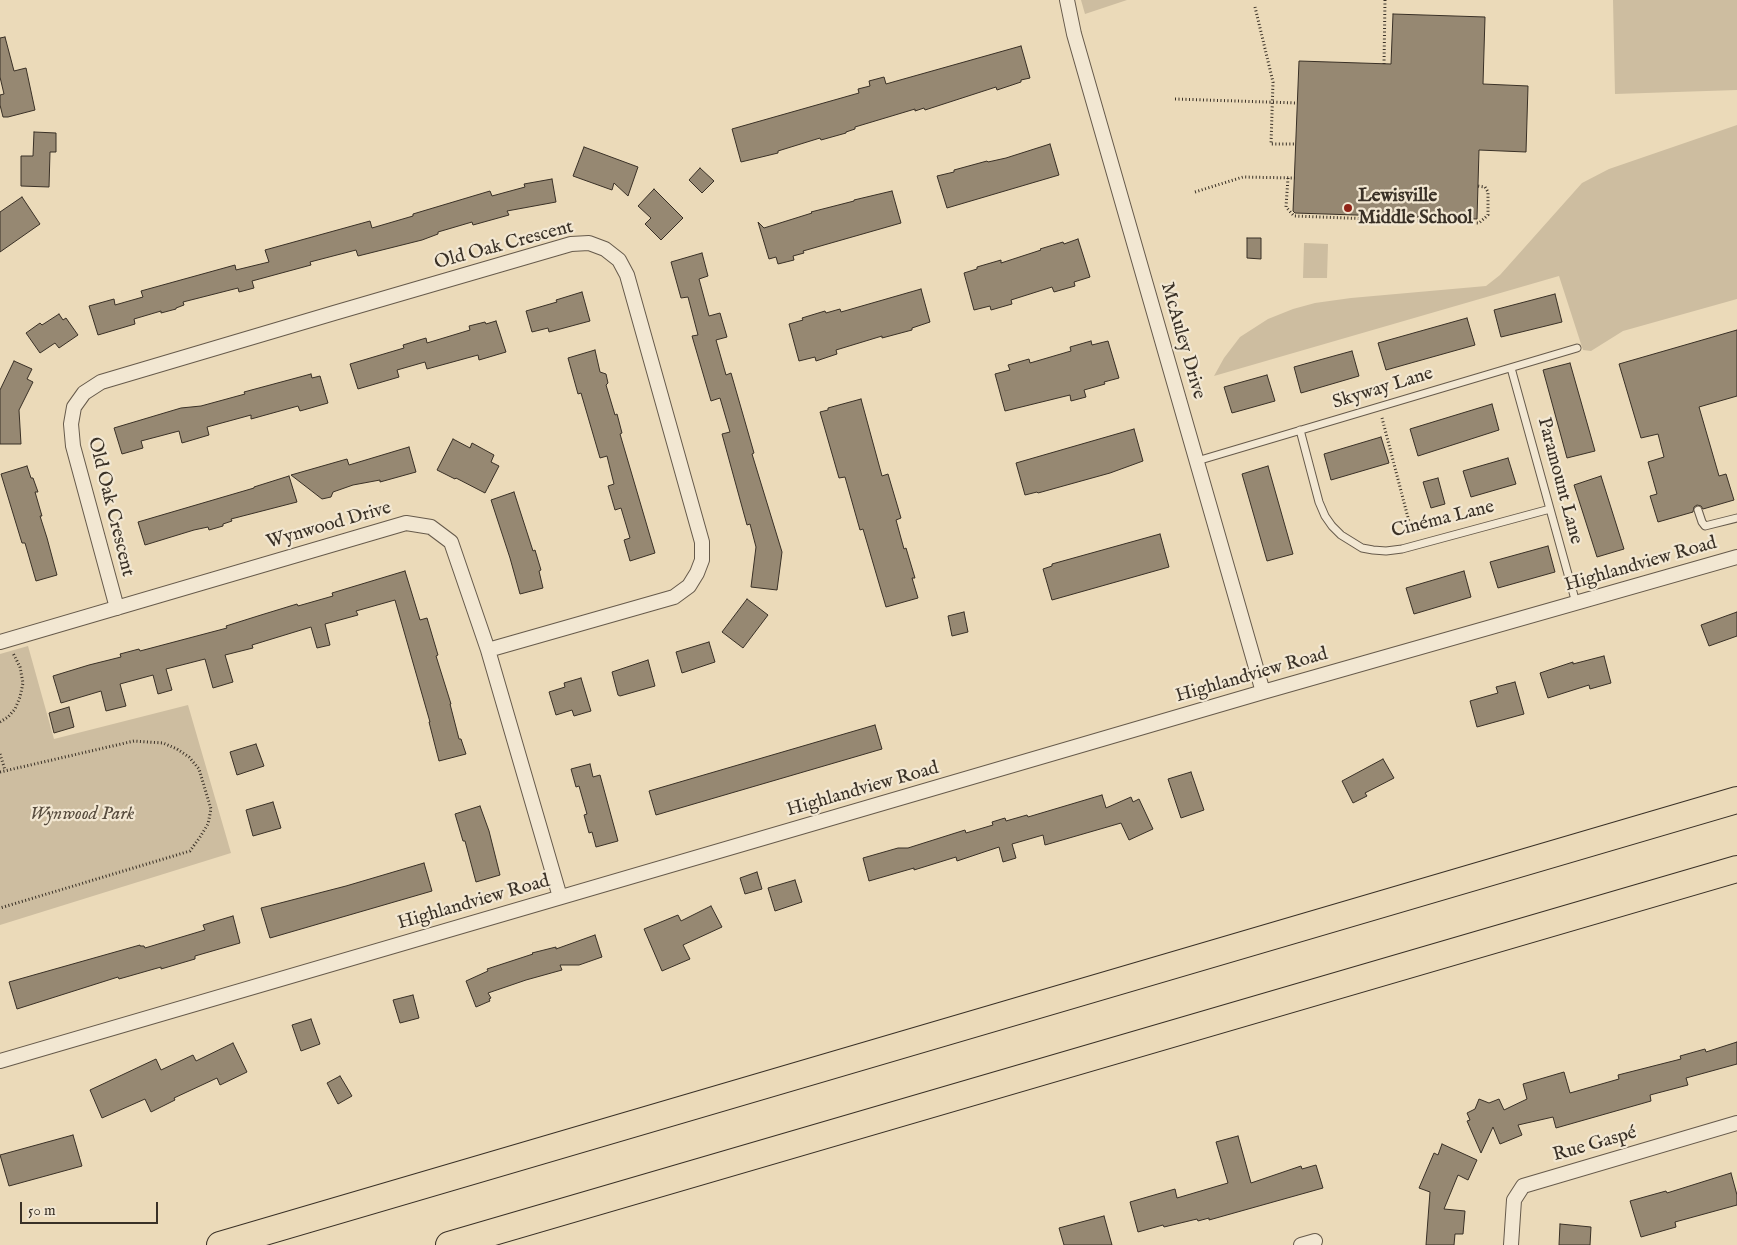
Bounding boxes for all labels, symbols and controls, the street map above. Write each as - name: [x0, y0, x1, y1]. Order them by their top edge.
- place label: Lewisville Middle School: [1358, 186, 1473, 230]
- marker: Lewisville Middle School: [1342, 202, 1354, 214]
- street label: Old Oak Crescent: [432, 217, 576, 275]
- street label: McAuley Drive: [1154, 280, 1210, 402]
- street label: Skyway Lane: [1330, 363, 1436, 415]
- street label: Paramount Lane: [1531, 415, 1587, 547]
- street label: Old Oak Crescent: [82, 435, 138, 579]
- street label: Cinéma Lane: [1389, 496, 1497, 544]
- street label: Wynwood Drive: [264, 497, 394, 555]
- street label: Highlandview Road: [1562, 532, 1720, 598]
- street label: Highlandview Road: [1173, 643, 1331, 709]
- street label: Highlandview Road: [784, 757, 942, 823]
- park label: Wynwood Park: [30, 804, 134, 826]
- street label: Highlandview Road: [395, 870, 553, 936]
- street label: Rue Gaspé: [1550, 1122, 1640, 1168]
- scale bar: [22, 1192, 160, 1224]
- text: 50 m: [28, 1201, 56, 1220]

